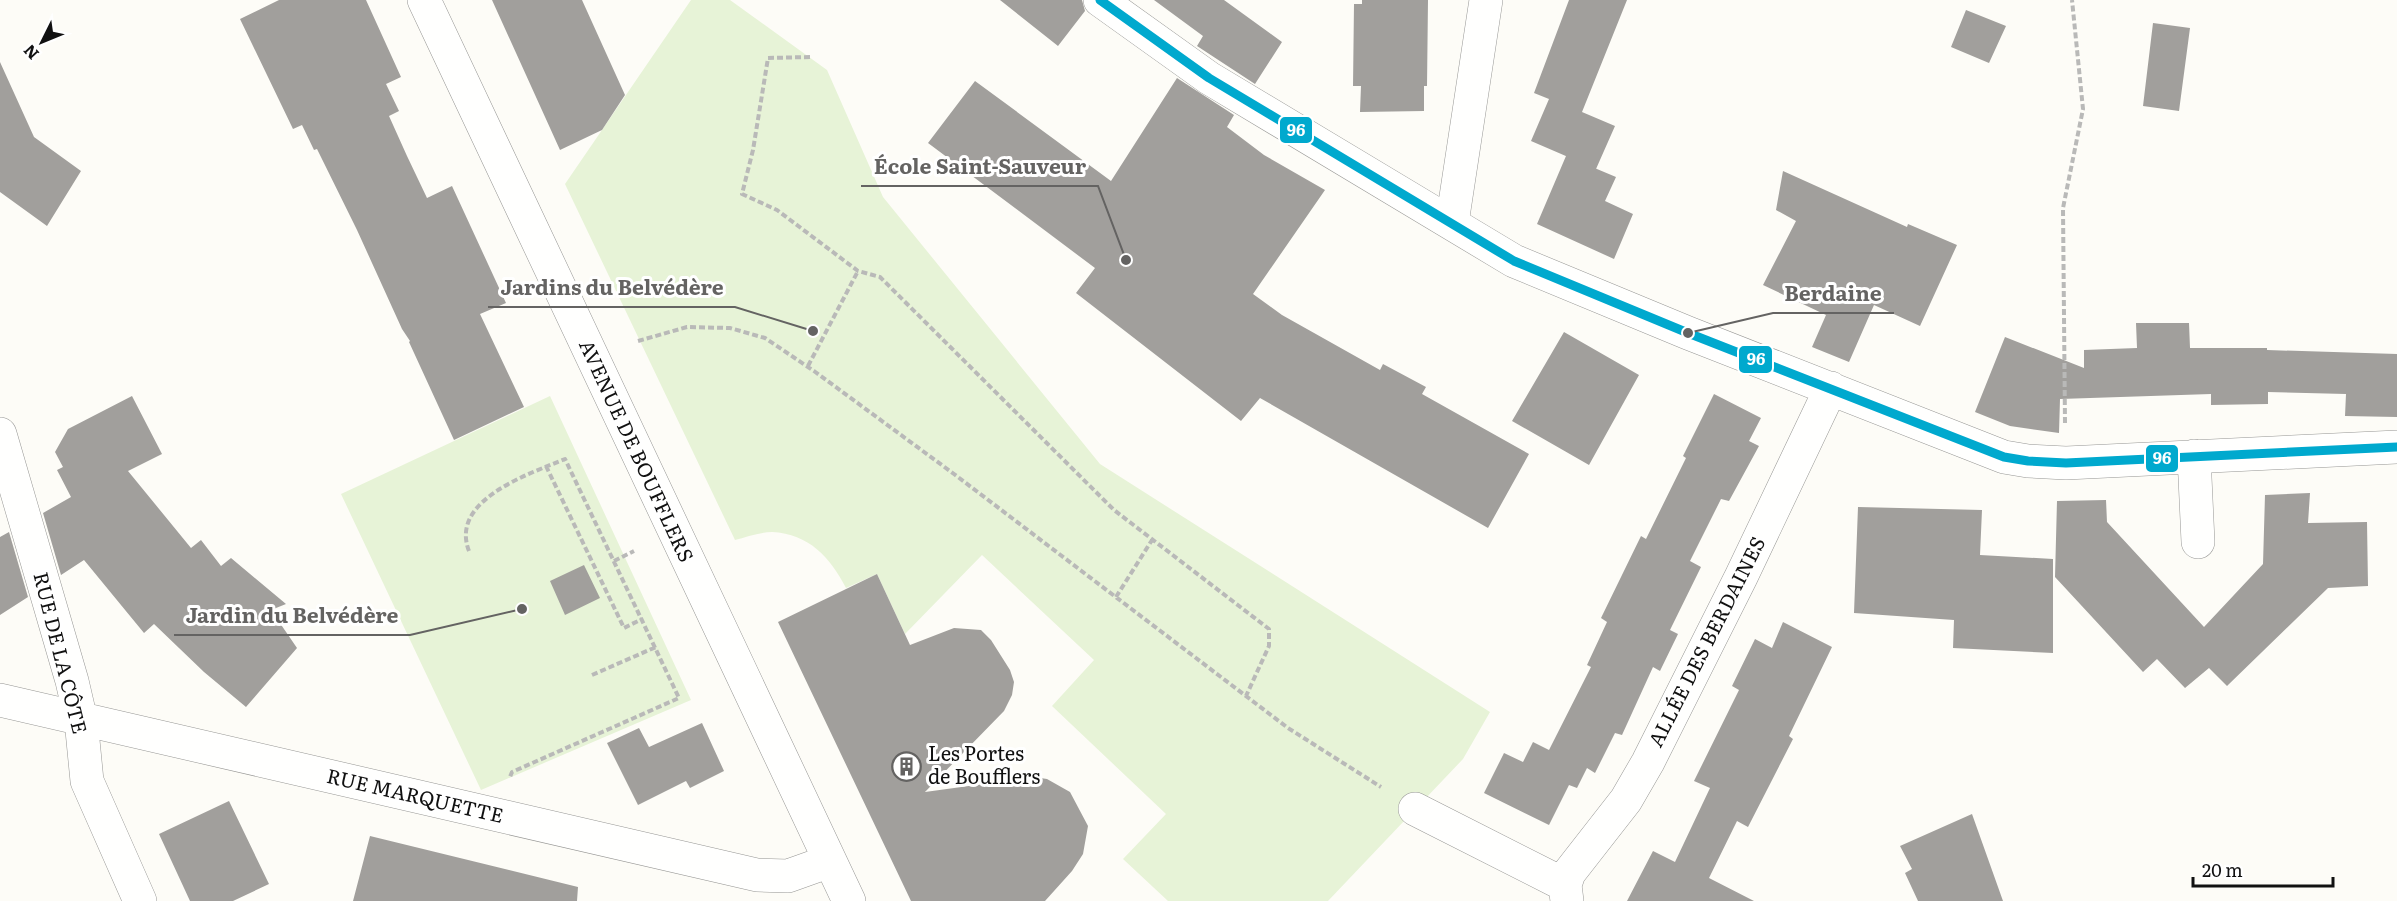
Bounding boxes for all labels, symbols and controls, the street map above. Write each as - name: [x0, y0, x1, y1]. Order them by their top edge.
- north arrow: [12, 12, 72, 72]
- text: N: [17, 40, 44, 66]
- line badge: 96: [1279, 116, 1313, 144]
- text: 96: [1287, 117, 1305, 141]
- callout: École Saint-Sauveur: [861, 147, 1098, 186]
- text: École Saint-Sauveur: [874, 149, 1087, 180]
- callout: Jardins du Belvédère: [488, 268, 735, 307]
- text: Jardins du Belvédère: [500, 270, 724, 301]
- callout: Berdaine: [1773, 274, 1894, 313]
- text: Berdaine: [1784, 276, 1882, 307]
- street label: AVENUE DE BOUFFLERS: [573, 334, 703, 566]
- line badge: 96: [1738, 345, 1773, 374]
- text: 96: [1747, 346, 1765, 370]
- line badge: 96: [2145, 444, 2179, 473]
- text: 96: [2153, 445, 2171, 469]
- street label: ALLÉE DES BERDAINES: [1639, 531, 1771, 752]
- street label: RUE DE LA CÔTE: [27, 569, 97, 736]
- callout: Jardin du Belvédère: [174, 596, 410, 635]
- text: Jardin du Belvédère: [186, 598, 398, 629]
- place label: Les Portes de Boufflers: [928, 737, 1040, 790]
- building icon: Les Portes de Boufflers: [891, 750, 923, 782]
- street label: RUE MARQUETTE: [324, 759, 507, 829]
- scale bar: [2193, 850, 2332, 888]
- text: 20 m: [2202, 856, 2243, 883]

